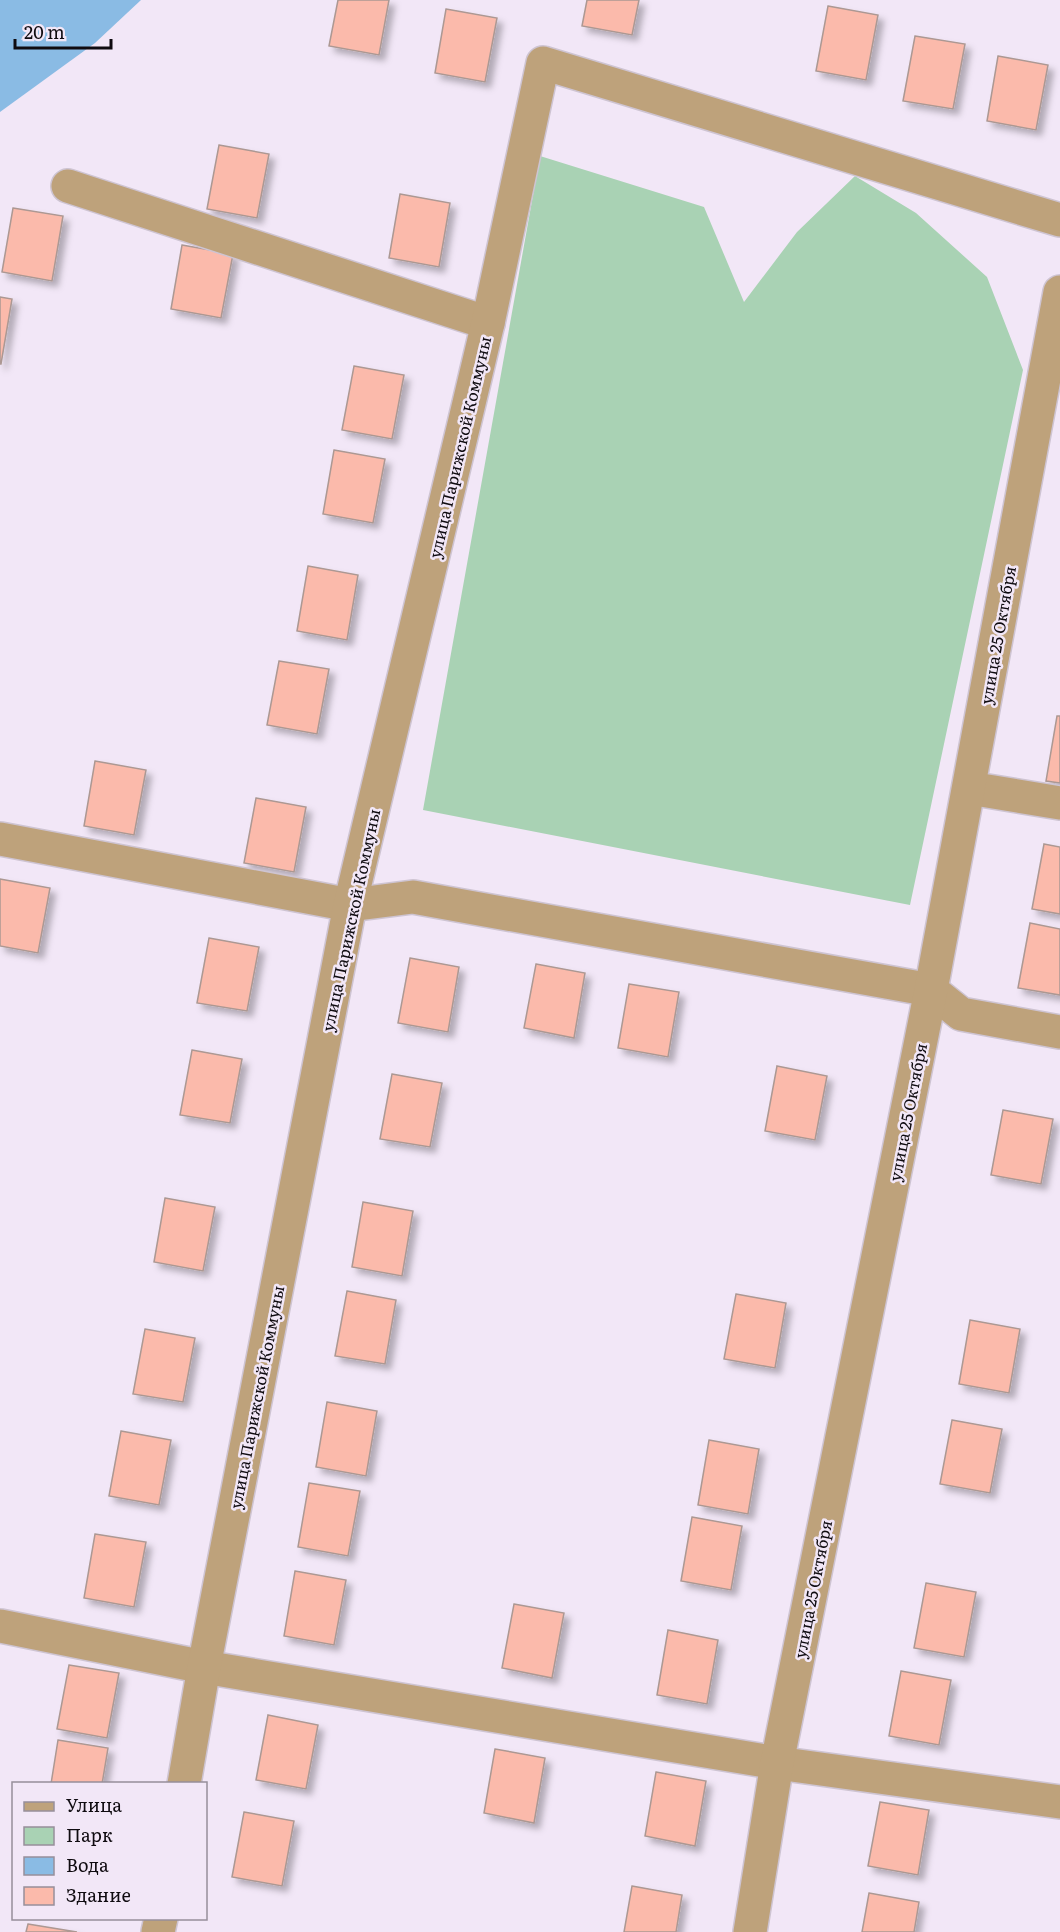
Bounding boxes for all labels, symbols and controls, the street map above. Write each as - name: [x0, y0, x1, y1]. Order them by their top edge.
- scale bar: [15, 12, 111, 50]
- text: 20 m: [24, 18, 65, 45]
- street label: улица Парижской Коммуны: [422, 334, 496, 560]
- street label: улица 25 Октября: [973, 564, 1021, 706]
- street label: улица Парижской Коммуны: [315, 806, 385, 1034]
- street label: улица 25 Октября: [882, 1041, 932, 1183]
- street label: улица Парижской Коммуны: [223, 1283, 289, 1511]
- street label: улица 25 Октября: [787, 1518, 837, 1660]
- legend: [12, 1782, 207, 1920]
- text: Улица: [66, 1791, 122, 1818]
- text: Парк: [66, 1821, 113, 1848]
- text: Вода: [66, 1851, 109, 1878]
- text: Здание: [66, 1881, 131, 1908]

